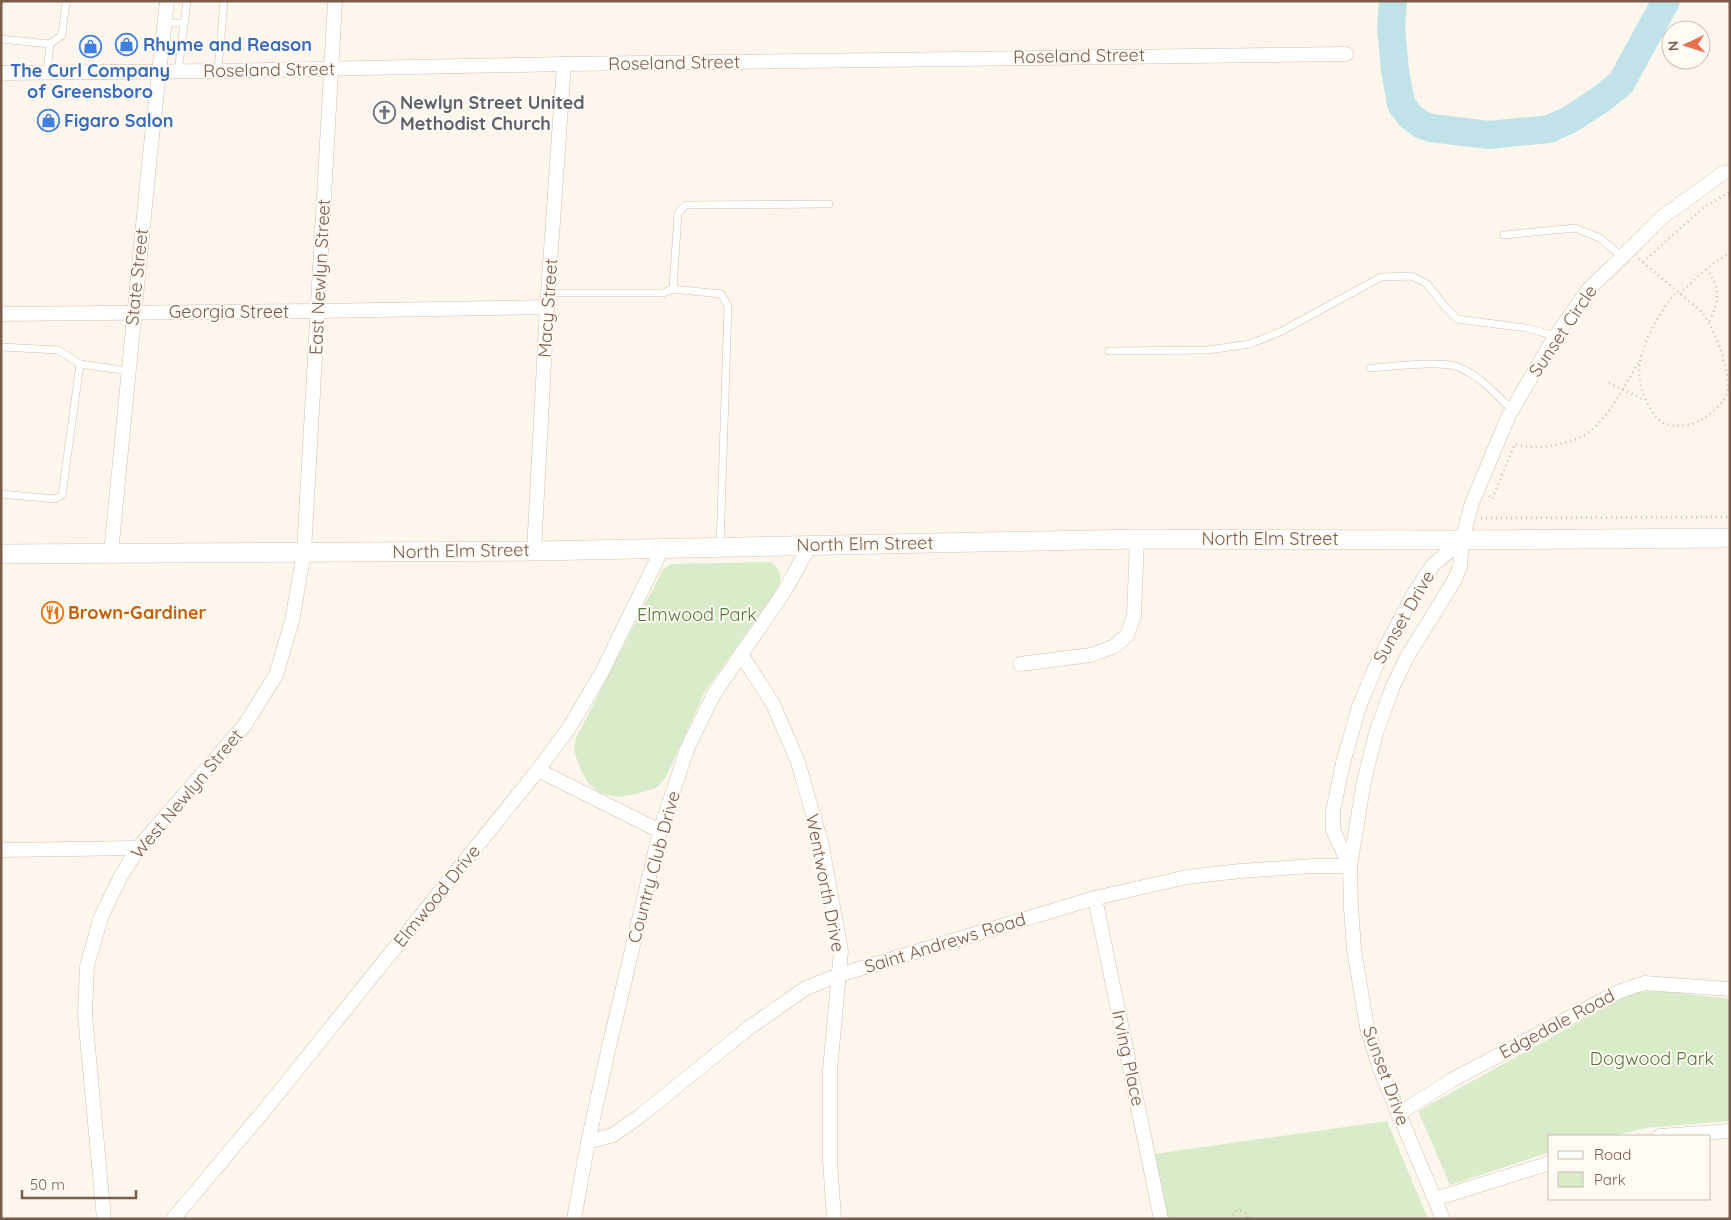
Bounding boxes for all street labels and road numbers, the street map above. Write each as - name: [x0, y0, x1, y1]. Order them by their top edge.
- street label: Roseland Street: [1013, 43, 1145, 68]
- street label: Roseland Street: [608, 50, 740, 75]
- street label: Roseland Street: [203, 57, 335, 82]
- street label: East Newlyn Street: [304, 198, 335, 355]
- street label: State Street: [120, 227, 153, 327]
- street label: Macy Street: [533, 258, 562, 358]
- street label: Sunset Circle: [1523, 280, 1602, 381]
- street label: Georgia Street: [169, 300, 289, 323]
- street label: North Elm Street: [1201, 527, 1339, 550]
- street label: North Elm Street: [796, 531, 934, 556]
- street label: North Elm Street: [392, 538, 530, 563]
- street label: Sunset Drive: [1368, 566, 1439, 667]
- street label: West Newlyn Street: [126, 724, 248, 863]
- street label: Country Club Drive: [622, 788, 685, 945]
- street label: Wentworth Drive: [801, 812, 850, 954]
- street label: Elmwood Drive: [388, 840, 485, 952]
- street label: Saint Andrews Road: [861, 907, 1028, 978]
- street label: Edgedale Road: [1495, 983, 1619, 1064]
- street label: Irving Place: [1107, 1008, 1150, 1108]
- street label: Sunset Drive: [1358, 1023, 1415, 1128]

